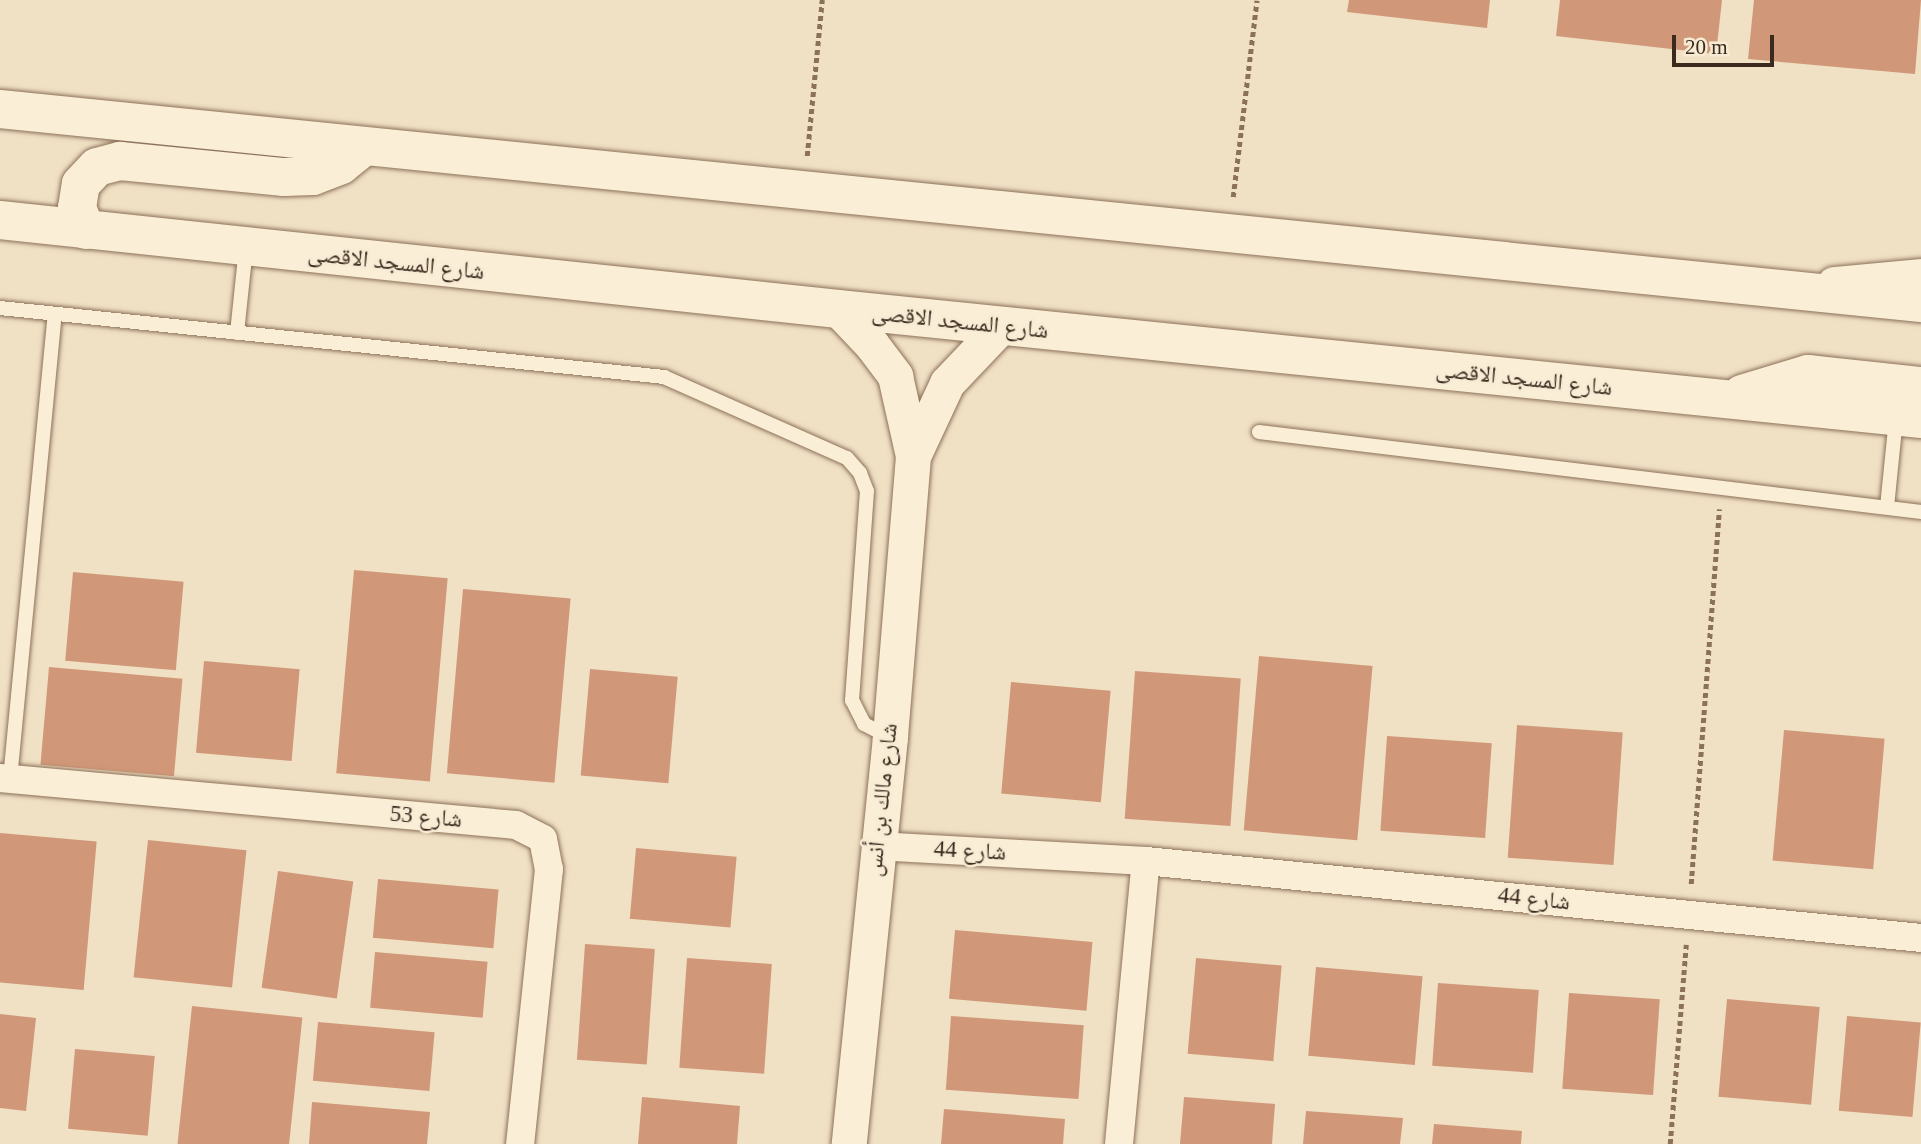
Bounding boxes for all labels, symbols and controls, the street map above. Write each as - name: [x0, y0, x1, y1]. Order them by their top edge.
- scale bar: [1676, 21, 1778, 65]
- text: 20 m: [1685, 35, 1728, 59]
- street label: شارع المسجد الاقصى: [306, 240, 486, 286]
- street label: شارع المسجد الاقصى: [870, 299, 1050, 345]
- street label: شارع المسجد الاقصى: [1434, 356, 1614, 402]
- street label: شارع مالك بن أنس: [860, 722, 904, 878]
- street label: شارع 53: [389, 800, 463, 834]
- street label: شارع 44: [933, 835, 1007, 867]
- street label: شارع 44: [1497, 881, 1571, 917]

